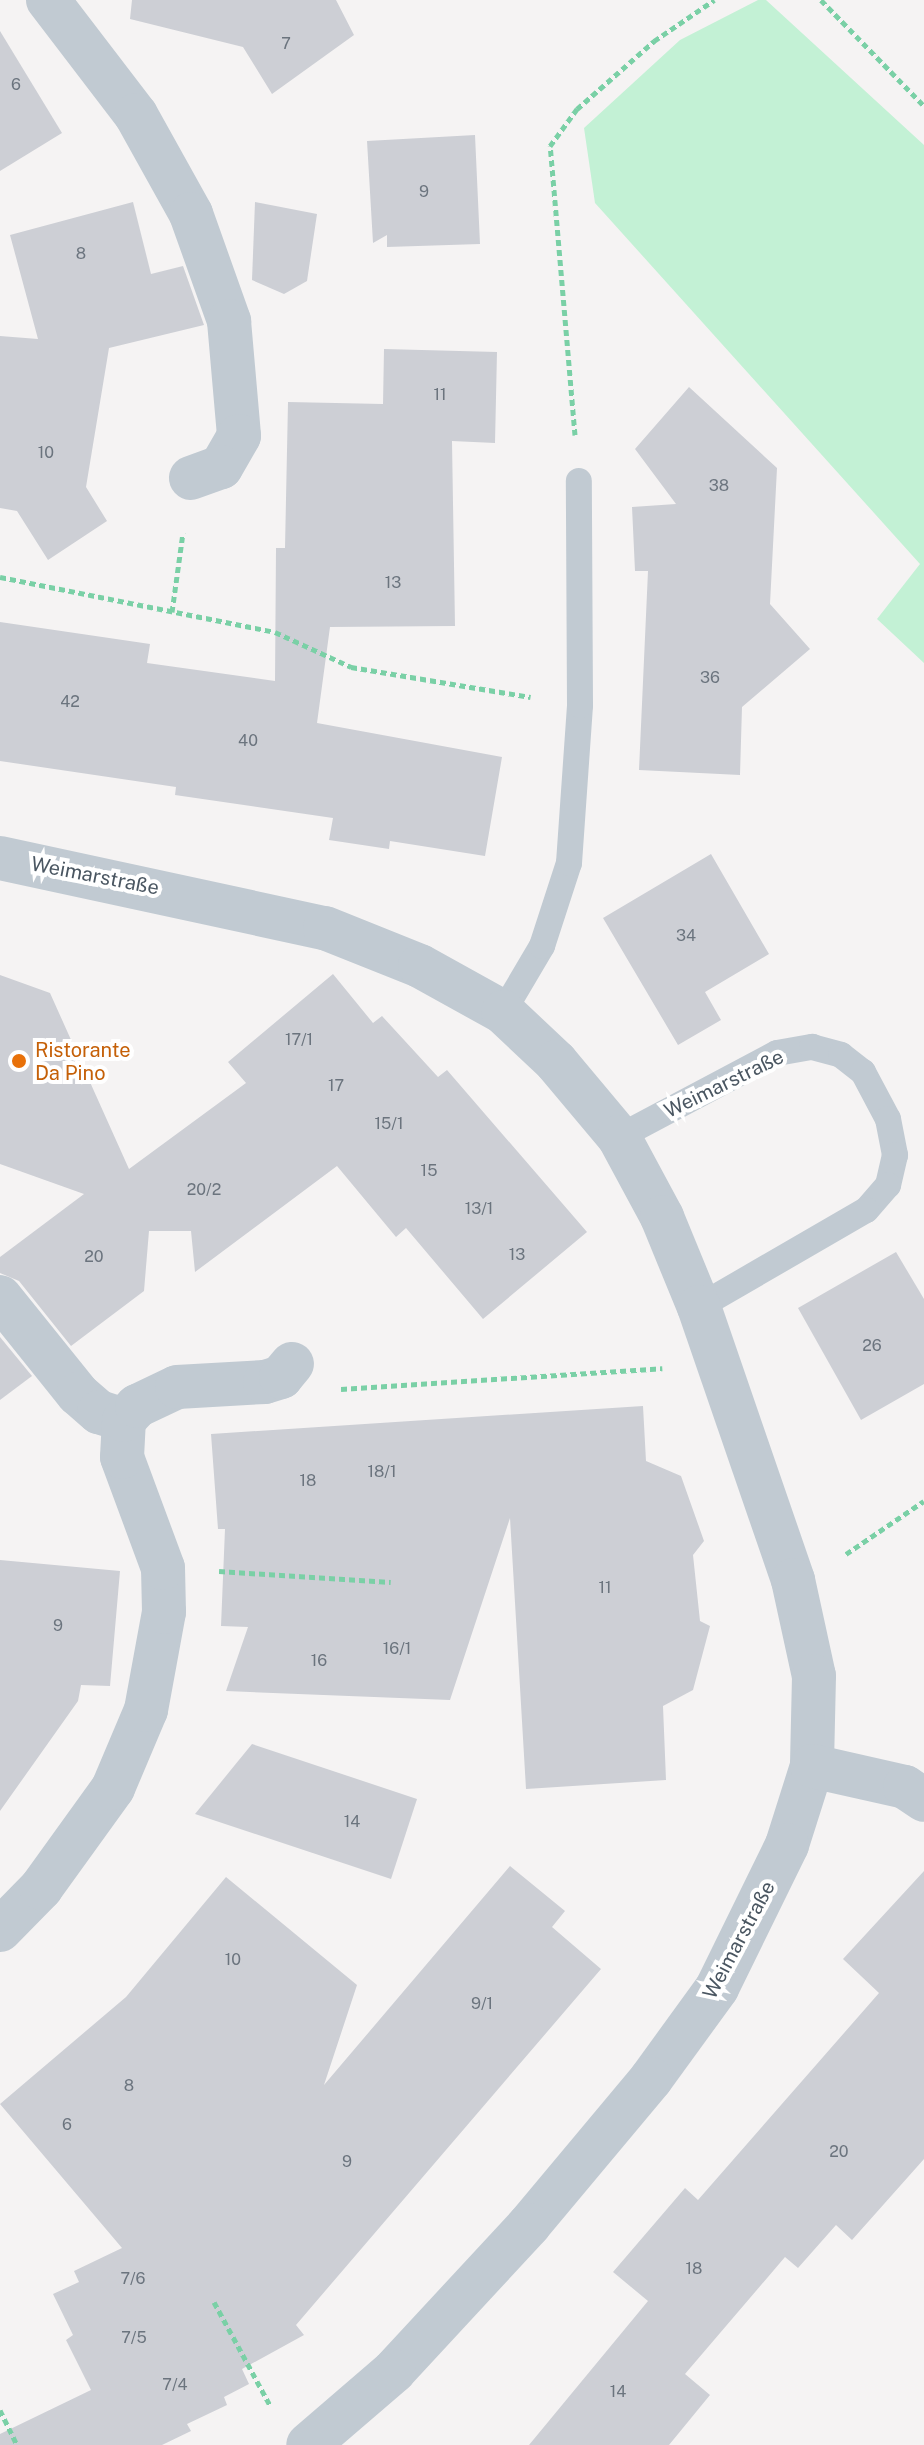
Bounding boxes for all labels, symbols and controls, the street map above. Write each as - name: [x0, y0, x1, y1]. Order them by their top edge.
- house number: 7: [281, 34, 291, 54]
- house number: 6: [11, 75, 21, 95]
- house number: 9: [419, 182, 429, 202]
- house number: 8: [76, 244, 86, 264]
- house number: 11: [433, 385, 447, 405]
- house number: 10: [38, 443, 54, 463]
- house number: 38: [709, 476, 729, 496]
- house number: 13: [385, 573, 401, 593]
- house number: 36: [700, 668, 720, 688]
- house number: 42: [60, 692, 80, 712]
- house number: 40: [238, 731, 258, 751]
- street label: Weimarstraße: [29, 852, 161, 900]
- house number: 34: [676, 926, 696, 946]
- house number: 17/1: [285, 1030, 313, 1050]
- place label: Ristorante Da Pino: [35, 1038, 131, 1085]
- street label: Weimarstraße: [660, 1045, 788, 1123]
- marker: Ristorante Da Pino: [10, 1052, 28, 1070]
- house number: 17: [328, 1076, 344, 1096]
- house number: 15/1: [375, 1114, 403, 1134]
- house number: 15: [421, 1161, 437, 1181]
- house number: 20/2: [187, 1180, 221, 1200]
- house number: 13/1: [465, 1199, 493, 1219]
- house number: 13: [509, 1245, 525, 1265]
- house number: 20: [84, 1247, 104, 1267]
- house number: 26: [862, 1336, 882, 1356]
- house number: 18/1: [368, 1462, 396, 1482]
- house number: 18: [300, 1471, 316, 1491]
- house number: 11: [598, 1578, 612, 1598]
- house number: 9: [53, 1616, 63, 1636]
- house number: 16/1: [383, 1639, 411, 1659]
- house number: 16: [311, 1651, 327, 1671]
- house number: 14: [344, 1812, 360, 1832]
- street label: Weimarstraße: [698, 1877, 780, 2003]
- house number: 10: [225, 1950, 241, 1970]
- house number: 9/1: [471, 1994, 493, 2014]
- house number: 8: [124, 2076, 134, 2096]
- house number: 6: [62, 2115, 72, 2135]
- house number: 20: [829, 2142, 849, 2162]
- house number: 9: [342, 2152, 352, 2172]
- house number: 18: [686, 2259, 702, 2279]
- house number: 7/6: [120, 2269, 146, 2289]
- house number: 7/5: [121, 2328, 147, 2348]
- house number: 7/4: [162, 2375, 188, 2395]
- house number: 14: [610, 2382, 626, 2402]

